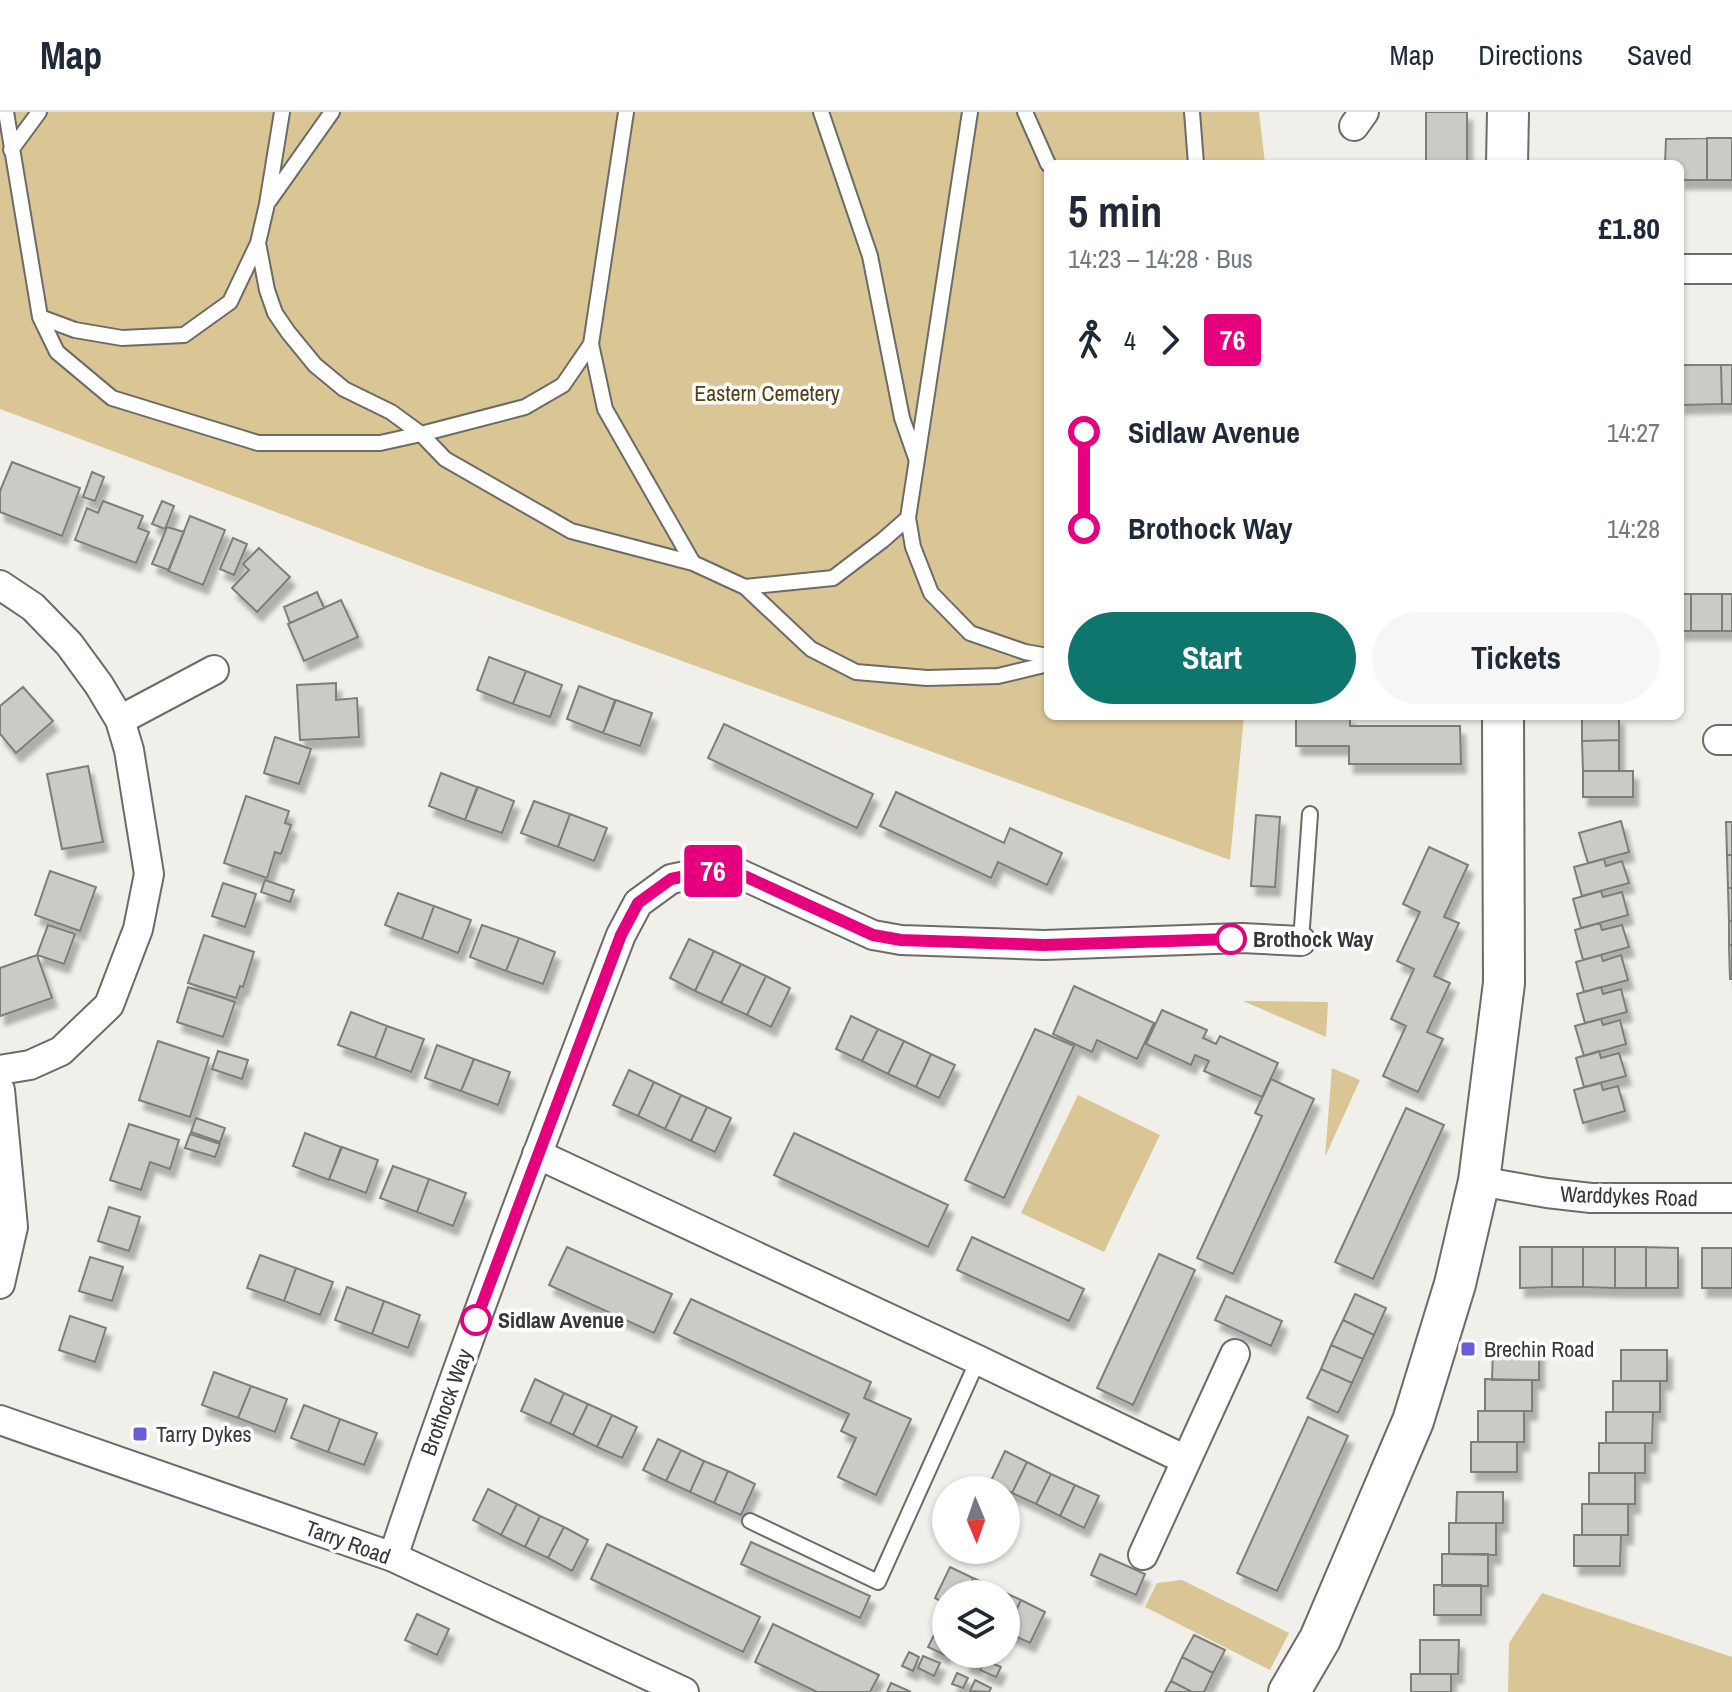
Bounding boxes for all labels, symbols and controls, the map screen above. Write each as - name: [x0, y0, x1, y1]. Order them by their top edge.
- text: Map: [40, 30, 102, 81]
- text: Map: [1390, 36, 1434, 74]
- text: Directions: [1478, 36, 1583, 74]
- text: Saved: [1627, 36, 1692, 74]
- text: 5 min: [1068, 181, 1162, 241]
- text: £1.80: [1598, 208, 1660, 248]
- text: 14:23 – 14:28 · Bus: [1068, 241, 1253, 276]
- icon: walk: [1068, 318, 1112, 362]
- icon: forward: [1148, 318, 1192, 362]
- text: 76: [1220, 321, 1245, 359]
- text: 4: [1124, 323, 1136, 358]
- park label: Eastern Cemetery: [694, 378, 840, 408]
- text: Sidlaw Avenue: [1128, 412, 1300, 452]
- text: 14:27: [1607, 415, 1660, 450]
- text: Brothock Way: [1128, 508, 1293, 548]
- text: 14:28: [1607, 511, 1660, 546]
- button: Start: [1068, 612, 1356, 704]
- button: Tickets: [1372, 612, 1660, 704]
- line badge: 76: [677, 845, 749, 897]
- text: 76: [700, 852, 726, 890]
- marker: Brothock Way: [1216, 924, 1246, 954]
- place label: Brothock Way: [1253, 924, 1374, 954]
- street label: Warddykes Road: [1560, 1179, 1698, 1213]
- marker: Sidlaw Avenue: [461, 1305, 491, 1335]
- place label: Sidlaw Avenue: [498, 1305, 624, 1335]
- place label: Brechin Road: [1484, 1334, 1594, 1364]
- marker: Brechin Road: [1459, 1340, 1477, 1358]
- street label: Brothock Way: [413, 1344, 479, 1460]
- place label: Tarry Dykes: [156, 1419, 252, 1449]
- marker: Tarry Dykes: [131, 1425, 149, 1443]
- north arrow: [932, 1476, 1020, 1564]
- map controls: [932, 1476, 1020, 1668]
- street label: Tarry Road: [301, 1513, 395, 1571]
- button: layers: [932, 1580, 1020, 1668]

